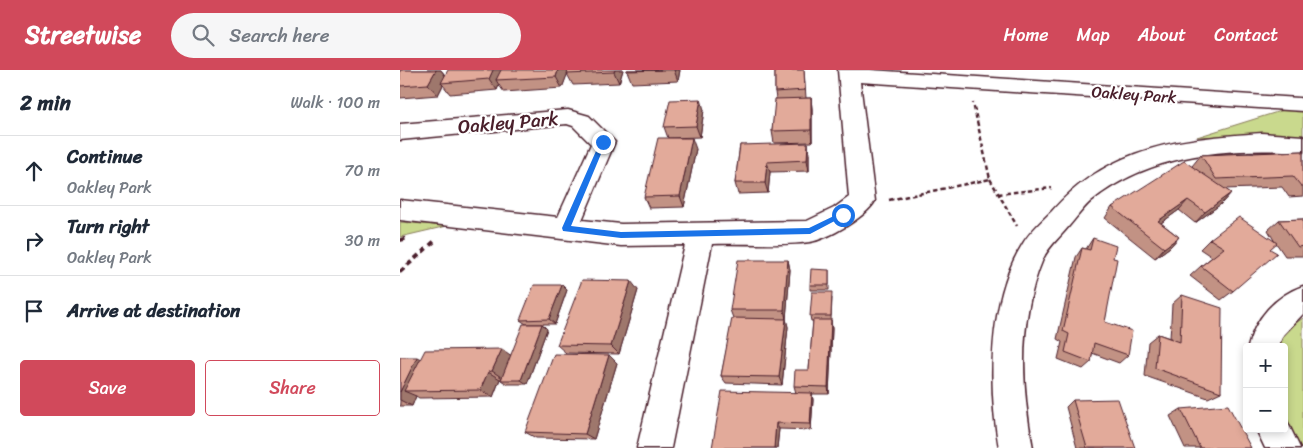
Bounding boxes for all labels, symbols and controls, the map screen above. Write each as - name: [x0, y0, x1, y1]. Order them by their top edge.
- search box: [171, 13, 521, 58]
- text: Streetwise: [25, 14, 141, 56]
- text: Search here: [229, 19, 329, 52]
- text: Home: [1004, 19, 1049, 51]
- text: Map: [1077, 19, 1110, 51]
- text: About: [1138, 19, 1186, 51]
- text: Contact: [1214, 19, 1278, 51]
- icon: search: [189, 21, 217, 49]
- street label: Oakley Park: [1091, 77, 1178, 112]
- text: 2 min: [20, 84, 71, 122]
- text: Walk · 100 m: [290, 88, 380, 117]
- street label: Oakley Park: [456, 102, 560, 143]
- route end: [592, 131, 615, 154]
- text: Continue: [67, 140, 143, 173]
- text: 70 m: [344, 156, 380, 185]
- icon: ahead: [20, 157, 48, 185]
- text: Oakley Park: [67, 173, 152, 202]
- route start: [832, 204, 855, 227]
- text: Turn right: [67, 210, 149, 243]
- text: 30 m: [345, 226, 380, 255]
- icon: right: [20, 227, 48, 255]
- text: Oakley Park: [67, 243, 152, 272]
- text: Arrive at destination: [67, 294, 240, 327]
- icon: arrive: [20, 297, 48, 325]
- map controls: [1243, 343, 1288, 433]
- button: +: [1243, 343, 1288, 388]
- button: Save: [20, 360, 195, 416]
- button: Share: [205, 360, 380, 416]
- button: −: [1243, 388, 1288, 433]

